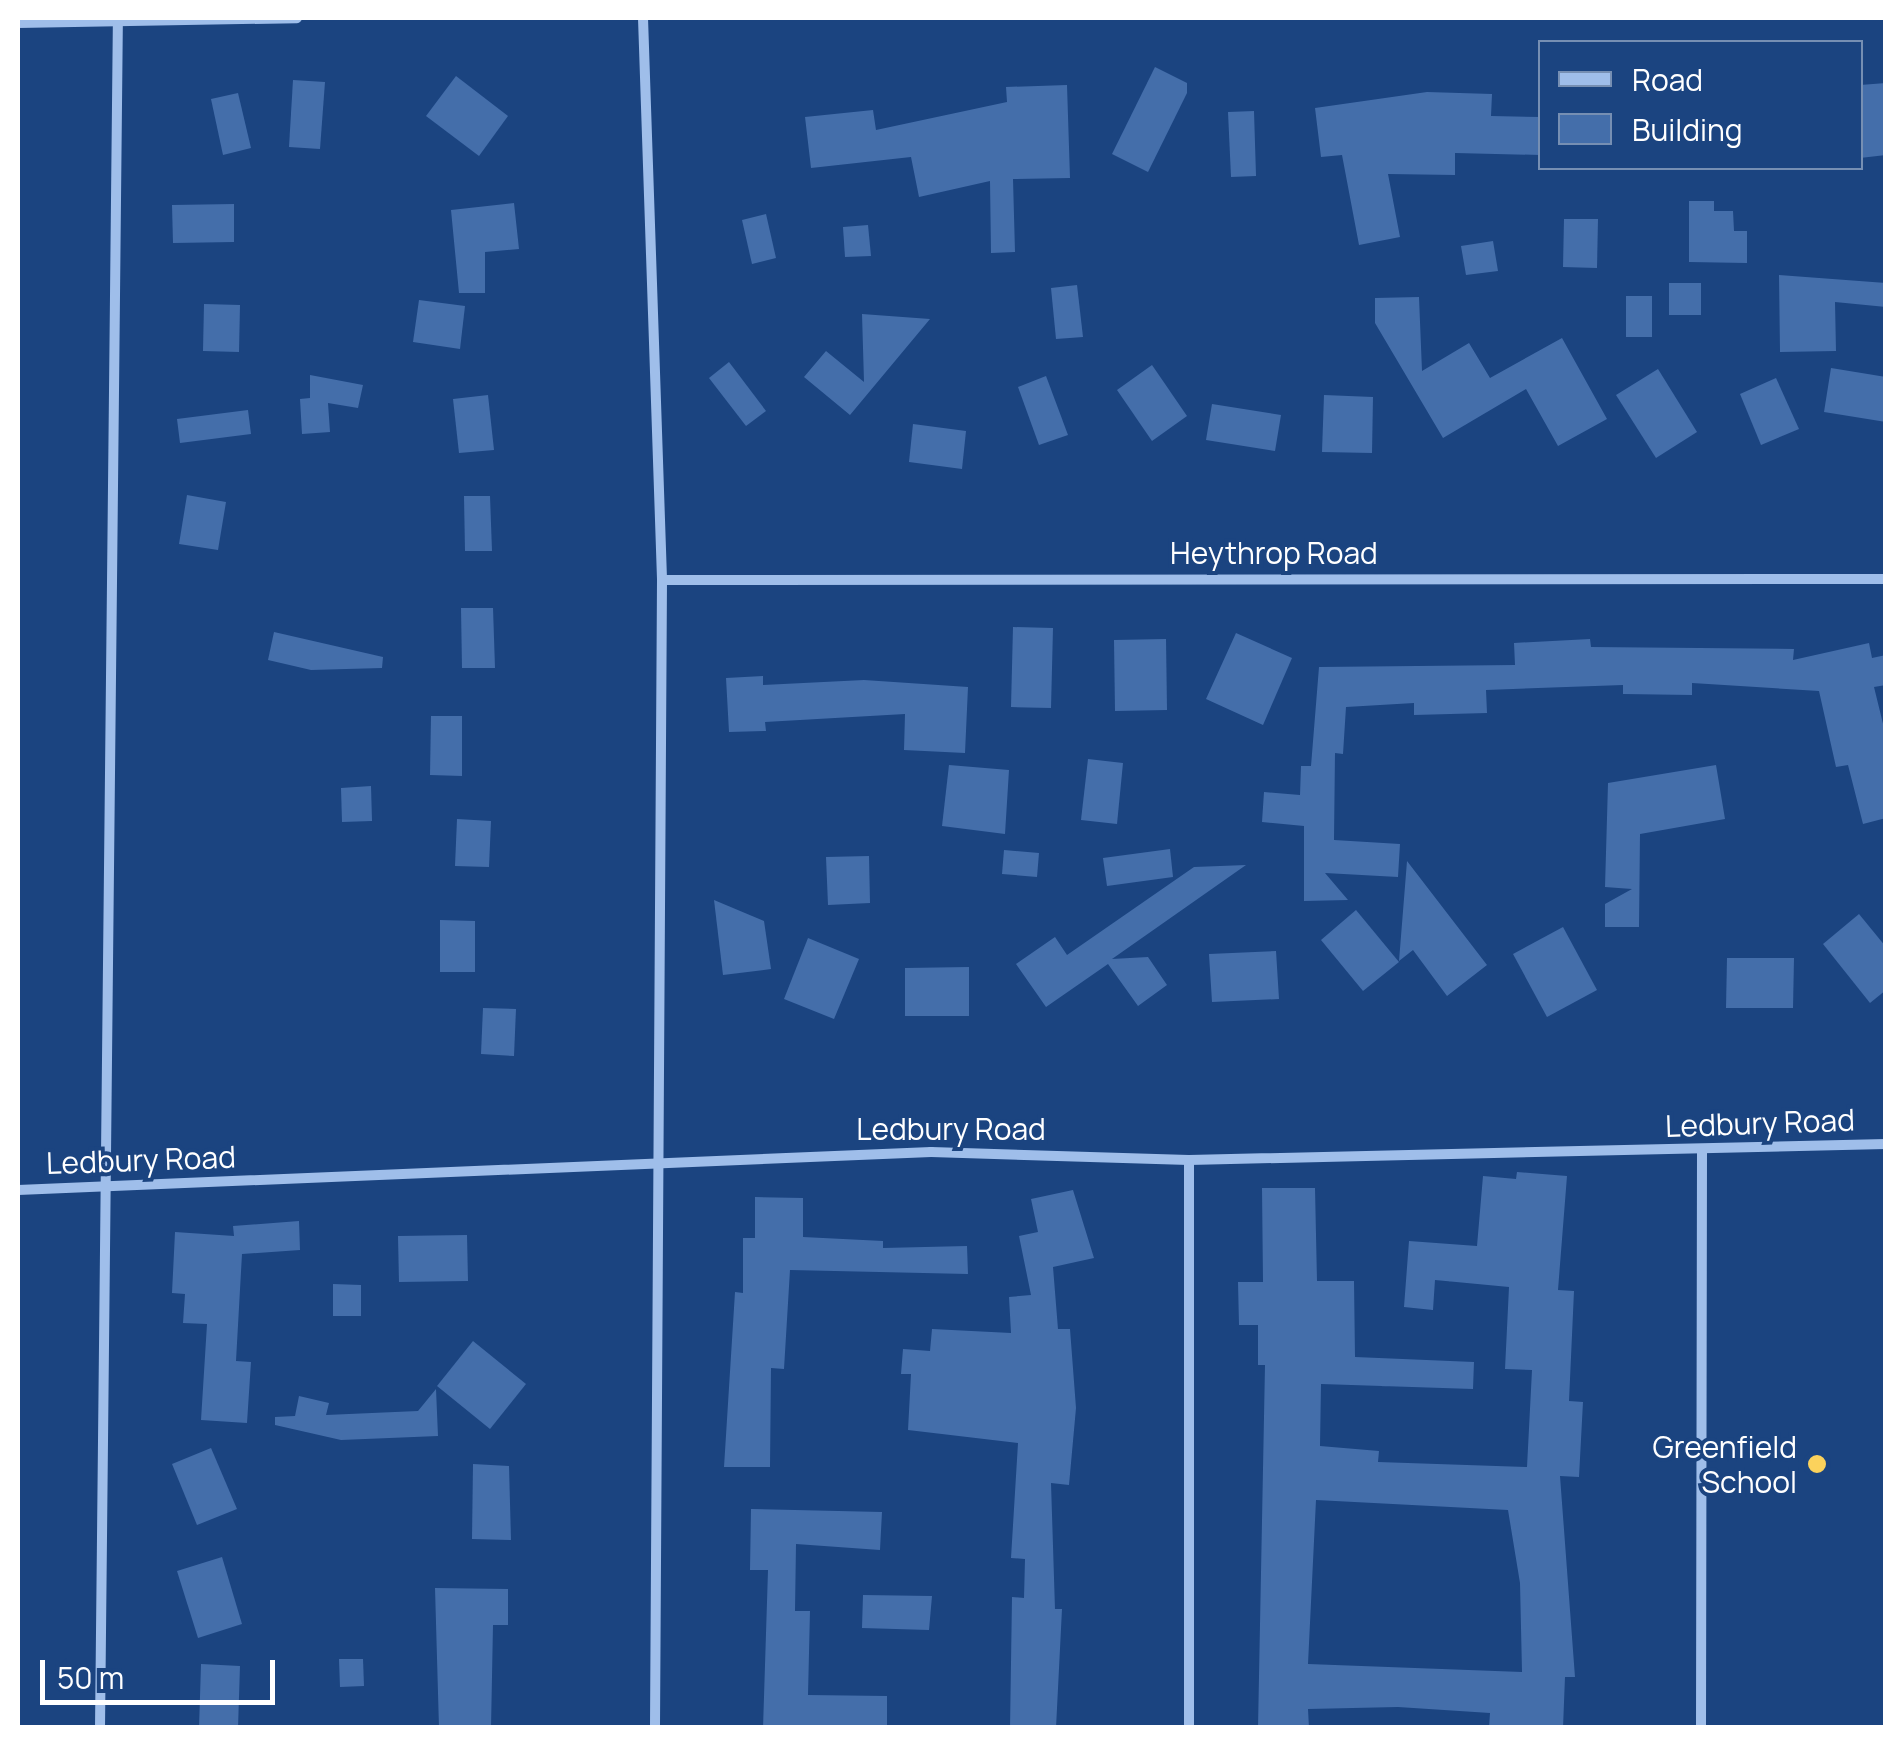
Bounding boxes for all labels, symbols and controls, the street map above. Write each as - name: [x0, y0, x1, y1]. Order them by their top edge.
- legend: [1538, 40, 1863, 170]
- text: Road: [1632, 59, 1703, 100]
- text: Building: [1632, 109, 1743, 150]
- street label: Heythrop Road: [1170, 535, 1378, 571]
- street label: Ledbury Road: [1665, 1102, 1855, 1144]
- street label: Ledbury Road: [856, 1111, 1046, 1147]
- street label: Ledbury Road: [46, 1139, 236, 1181]
- place label: Greenfield School: [1652, 1429, 1797, 1500]
- marker: Greenfield School: [1806, 1453, 1828, 1475]
- scale bar: [45, 1640, 280, 1702]
- text: 50 m: [57, 1657, 124, 1698]

